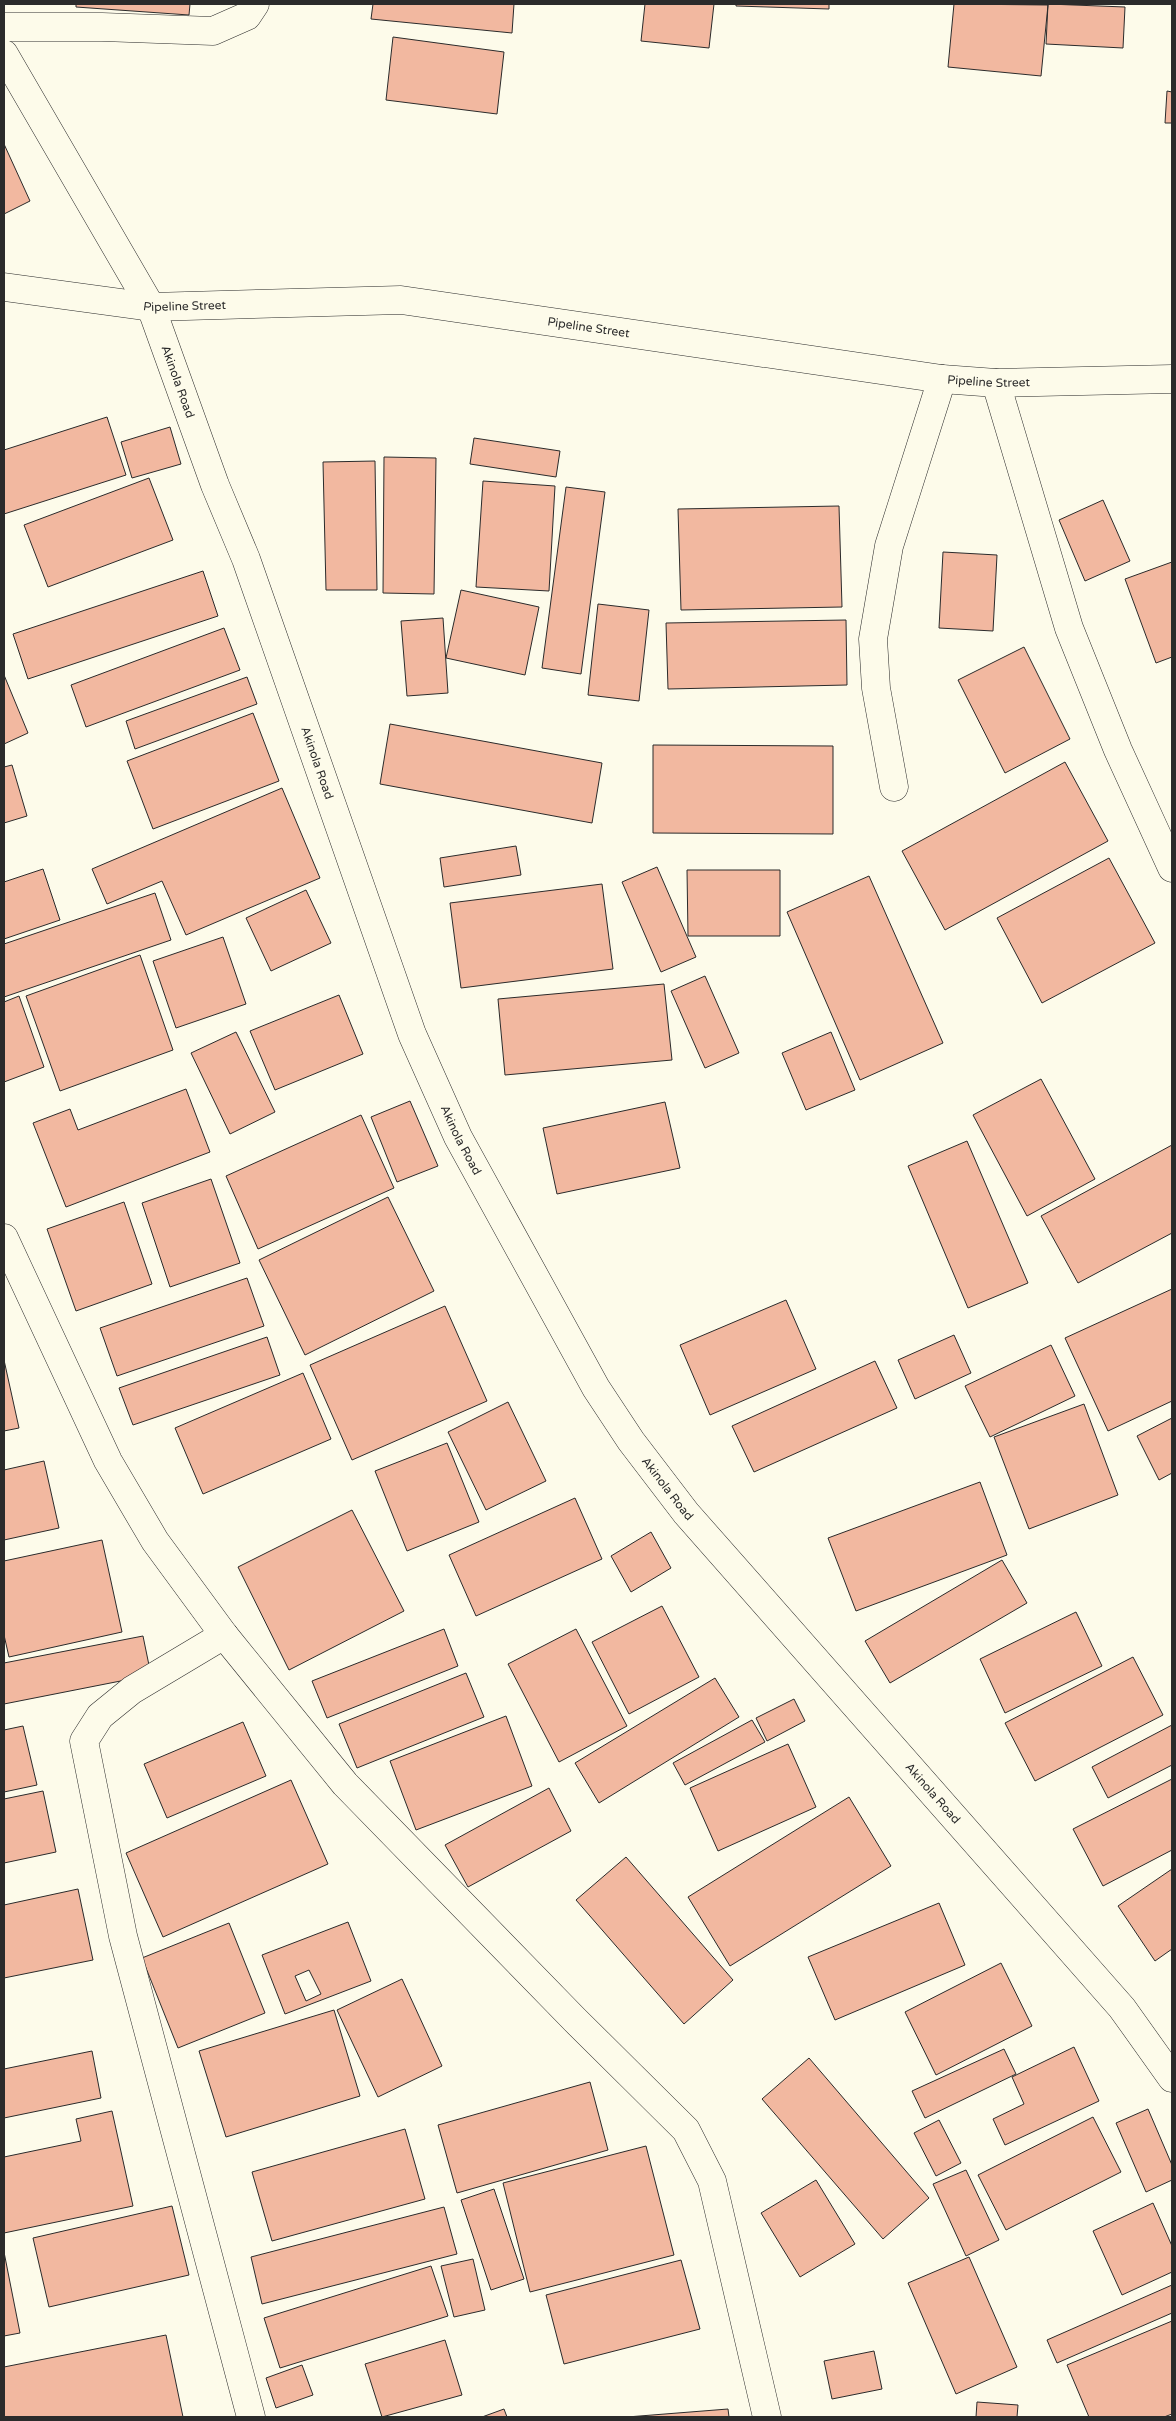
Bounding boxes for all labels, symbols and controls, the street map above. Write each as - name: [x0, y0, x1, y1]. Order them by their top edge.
- street label: Pipeline Street: [142, 298, 227, 314]
- street label: Pipeline Street: [547, 314, 631, 340]
- street label: Akinola Road: [158, 344, 197, 420]
- street label: Pipeline Street: [947, 372, 1031, 390]
- street label: Akinola Road: [298, 725, 336, 801]
- street label: Akinola Road: [438, 1103, 484, 1177]
- street label: Akinola Road: [639, 1454, 696, 1523]
- street label: Akinola Road: [902, 1760, 963, 1826]

